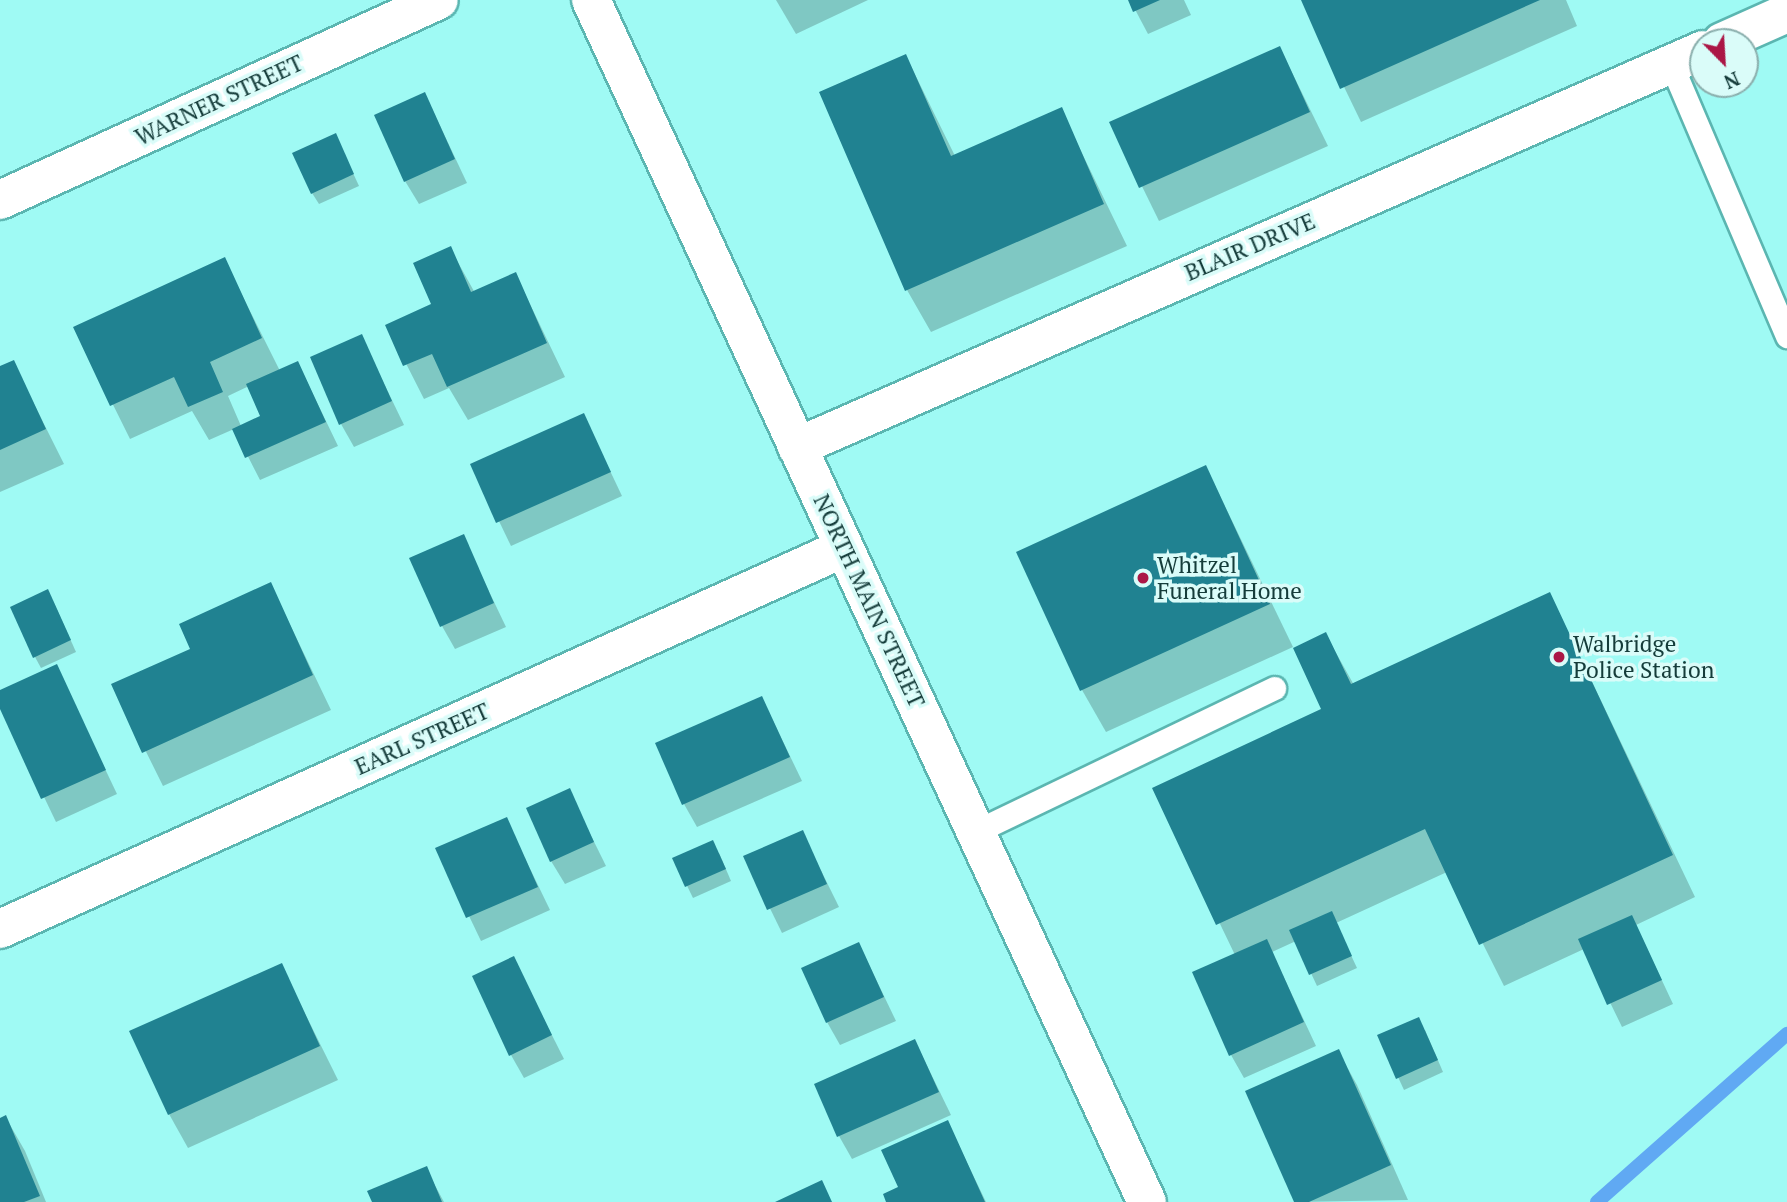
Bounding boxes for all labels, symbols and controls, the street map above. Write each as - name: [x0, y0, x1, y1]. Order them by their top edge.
- north arrow: [1689, 28, 1759, 98]
- street label: WARNER STREET: [130, 49, 308, 151]
- text: N: [1720, 66, 1744, 95]
- street label: BLAIR DRIVE: [1181, 207, 1319, 287]
- street label: NORTH MAIN STREET: [807, 490, 931, 712]
- place label: Whitzel Funeral Home: [1157, 551, 1302, 605]
- marker: Whitzel Funeral Home: [1135, 570, 1151, 586]
- place label: Walbridge Police Station: [1573, 630, 1714, 684]
- marker: Walbridge Police Station: [1551, 649, 1567, 665]
- street label: EARL STREET: [351, 697, 493, 781]

